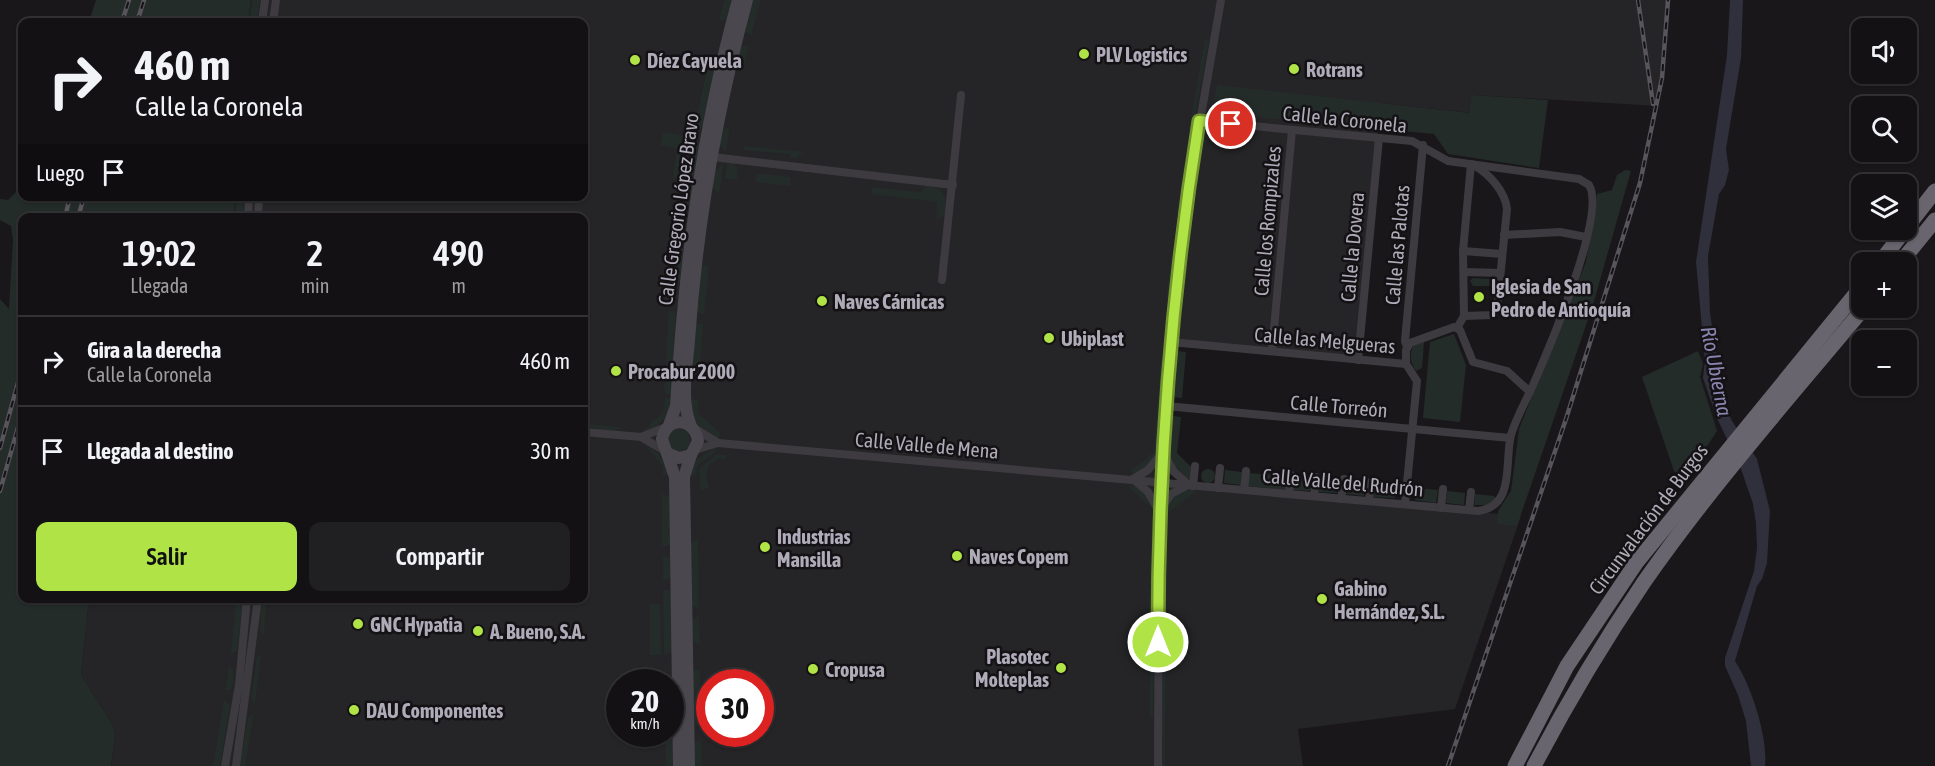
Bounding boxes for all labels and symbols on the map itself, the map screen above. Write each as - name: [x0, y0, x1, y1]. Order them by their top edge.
- place label: PLV Logistics: [1096, 43, 1187, 66]
- marker: PLV Logistics: [1077, 47, 1091, 61]
- place label: Díez Cayuela: [647, 49, 742, 72]
- marker: Díez Cayuela: [628, 53, 642, 67]
- place label: Rotrans: [1306, 58, 1363, 81]
- marker: Rotrans: [1287, 62, 1301, 76]
- pin: [1205, 98, 1256, 149]
- street label: Calle la Coronela: [1282, 101, 1408, 137]
- street label: Calle Gregorio López Bravo: [653, 111, 703, 307]
- street label: Calle los Rompizales: [1249, 145, 1285, 297]
- street label: Calle las Palotas: [1380, 184, 1414, 306]
- street label: Calle la Dovera: [1336, 191, 1368, 303]
- place label: Iglesia de San Pedro de Antioquía: [1491, 275, 1631, 321]
- place label: Naves Cárnicas: [834, 290, 944, 313]
- marker: Iglesia de San Pedro de Antioquía: [1472, 290, 1486, 304]
- marker: Naves Cárnicas: [815, 294, 829, 308]
- street label: Calle las Melgueras: [1253, 322, 1397, 358]
- water label: Río Ubierna: [1697, 324, 1737, 418]
- place label: Ubiplast: [1061, 327, 1124, 350]
- marker: Ubiplast: [1042, 331, 1056, 345]
- place label: Procabur 2000: [628, 360, 735, 383]
- marker: Procabur 2000: [609, 364, 623, 378]
- street label: Calle Torreón: [1289, 390, 1389, 422]
- street label: Calle Valle de Mena: [854, 427, 1000, 463]
- street label: Circunvalación de Burgos: [1584, 439, 1712, 599]
- street label: Calle Valle del Rudrón: [1261, 463, 1425, 501]
- place label: Industrias Mansilla: [777, 525, 851, 571]
- marker: Industrias Mansilla: [758, 540, 772, 554]
- place label: Naves Copem: [969, 545, 1068, 568]
- marker: Naves Copem: [950, 549, 964, 563]
- place label: Gabino Hernández, S.L.: [1334, 577, 1445, 623]
- marker: Gabino Hernández, S.L.: [1315, 592, 1329, 606]
- position arrow: [1126, 610, 1190, 674]
- place label: GNC Hypatia: [370, 613, 462, 636]
- marker: GNC Hypatia: [351, 617, 365, 631]
- place label: A. Bueno, S.A.: [489, 620, 585, 643]
- marker: A. Bueno, S.A.: [471, 624, 485, 638]
- place label: Plasotec Molteplas: [975, 645, 1050, 691]
- place label: Cropusa: [825, 658, 885, 681]
- marker: Plasotec Molteplas: [1054, 661, 1068, 675]
- marker: Cropusa: [806, 662, 820, 676]
- speed limit sign: 30: [696, 669, 774, 747]
- place label: DAU Componentes: [366, 699, 503, 722]
- marker: DAU Componentes: [347, 703, 361, 717]

